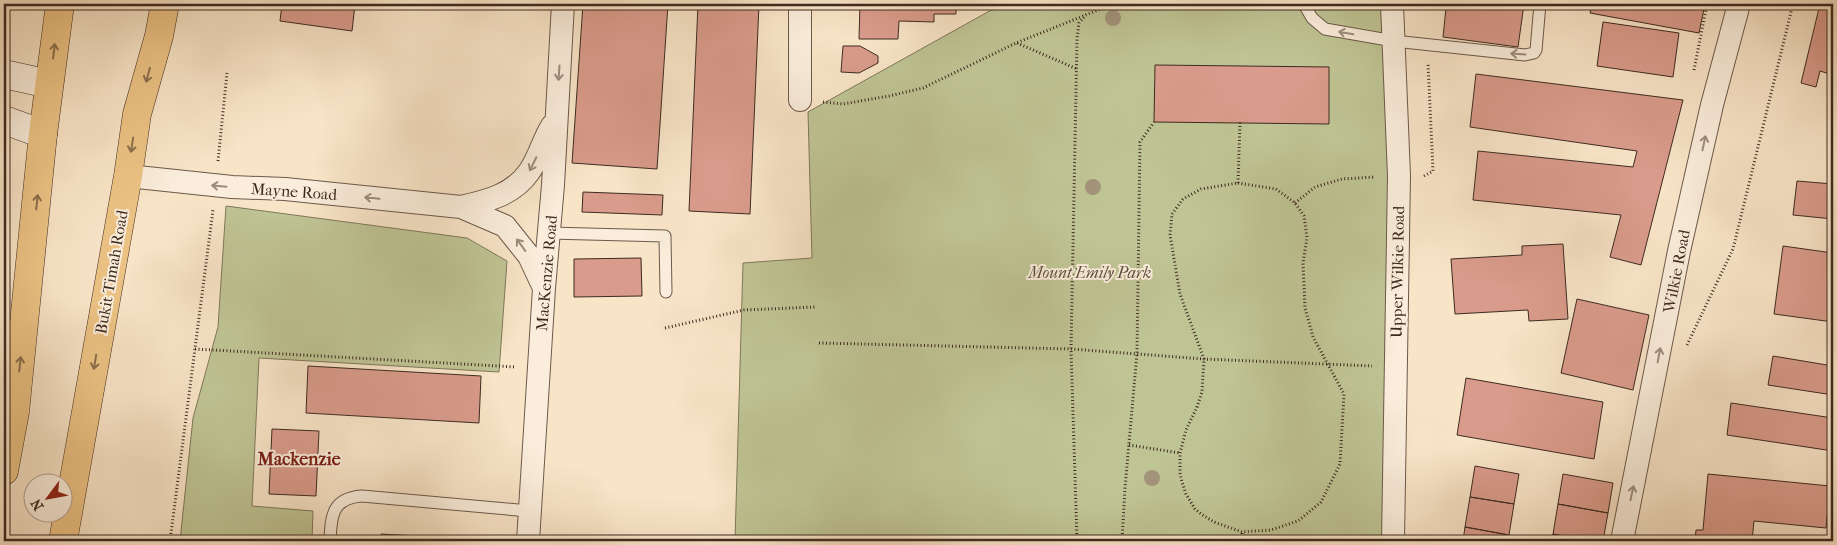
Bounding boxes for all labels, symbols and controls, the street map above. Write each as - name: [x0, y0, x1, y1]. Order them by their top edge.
- one-way arrow: [1338, 27, 1354, 37]
- one-way arrow: [49, 43, 59, 59]
- one-way arrow: [1510, 50, 1526, 59]
- one-way arrow: [554, 65, 563, 81]
- one-way arrow: [142, 67, 152, 83]
- one-way arrow: [1699, 135, 1709, 151]
- one-way arrow: [127, 137, 137, 153]
- one-way arrow: [528, 156, 537, 171]
- street label: Mayne Road: [250, 179, 338, 204]
- one-way arrow: [211, 181, 227, 191]
- one-way arrow: [364, 193, 380, 203]
- one-way arrow: [32, 194, 41, 210]
- street label: Upper Wilkie Road: [1387, 205, 1408, 338]
- street label: Bukit Timah Road: [91, 208, 132, 335]
- street label: MacKenzie Road: [532, 214, 561, 332]
- street label: Wilkie Road: [1659, 227, 1694, 315]
- one-way arrow: [516, 239, 526, 253]
- park label: Mount Emily Park: [1028, 263, 1151, 282]
- one-way arrow: [1655, 347, 1665, 363]
- one-way arrow: [89, 354, 99, 370]
- one-way arrow: [15, 356, 25, 372]
- district label: Mackenzie: [256, 449, 341, 470]
- north arrow: [22, 472, 72, 522]
- one-way arrow: [1628, 486, 1637, 502]
- text: N: [27, 495, 47, 514]

